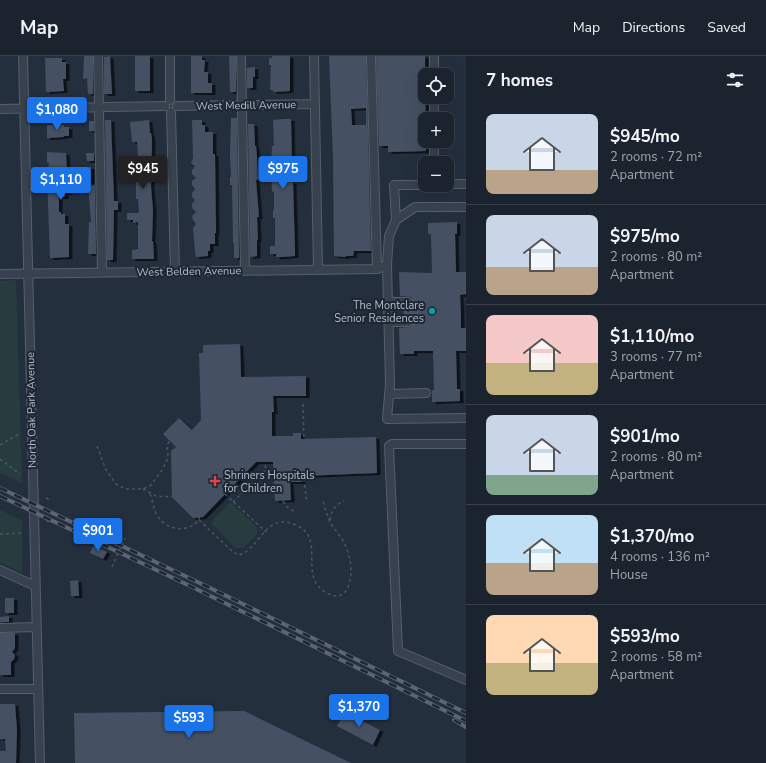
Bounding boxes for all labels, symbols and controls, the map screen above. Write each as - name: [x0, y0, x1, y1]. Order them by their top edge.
- text: Map: [20, 15, 58, 41]
- text: Map: [573, 18, 600, 37]
- text: Directions: [622, 18, 685, 37]
- text: Saved: [707, 18, 746, 37]
- map controls: [418, 68, 454, 192]
- button: locate: [418, 68, 454, 104]
- text: 7 homes: [486, 69, 553, 92]
- icon: filters: [724, 69, 746, 91]
- pin: $1,080: [24, 97, 90, 131]
- street label: West Medill Avenue: [196, 97, 296, 114]
- text: $1,080: [36, 101, 78, 119]
- button: +: [418, 112, 454, 148]
- text: $945/mo: [610, 125, 680, 148]
- icon: home: [518, 130, 566, 178]
- text: 2 rooms · 72 m²: [610, 148, 702, 166]
- pin: $945: [119, 156, 167, 190]
- pin: $975: [259, 156, 307, 190]
- button: −: [418, 156, 454, 192]
- text: $945: [127, 160, 159, 178]
- text: $975: [267, 160, 299, 178]
- text: Apartment: [610, 166, 673, 184]
- pin: $1,110: [28, 167, 94, 201]
- text: $1,110: [40, 171, 82, 189]
- text: $975/mo: [610, 225, 680, 248]
- icon: home: [518, 231, 566, 279]
- text: 2 rooms · 80 m²: [610, 248, 702, 266]
- street label: West Belden Avenue: [137, 263, 242, 280]
- text: Apartment: [610, 266, 673, 284]
- place label: The Montclare Senior Residences: [334, 298, 424, 326]
- marker: The Montclare Senior Residences: [427, 306, 437, 316]
- text: $1,110/mo: [610, 325, 694, 348]
- icon: home: [518, 331, 566, 379]
- text: 3 rooms · 77 m²: [610, 348, 702, 366]
- street label: North Oak Park Avenue: [23, 352, 40, 468]
- text: Apartment: [610, 366, 673, 384]
- text: $901/mo: [610, 425, 680, 448]
- icon: home: [518, 431, 566, 479]
- text: 2 rooms · 80 m²: [610, 448, 702, 466]
- text: Apartment: [610, 466, 673, 484]
- place label: Shriners Hospitals for Children: [224, 468, 315, 496]
- marker: Shriners Hospitals for Children: [209, 475, 221, 487]
- pin: $901: [74, 518, 122, 552]
- text: $901: [82, 522, 114, 540]
- text: $1,370/mo: [610, 525, 694, 548]
- icon: home: [518, 531, 566, 579]
- text: 4 rooms · 136 m²: [610, 548, 710, 566]
- text: House: [610, 566, 648, 584]
- text: $593/mo: [610, 625, 680, 648]
- icon: home: [518, 631, 566, 679]
- text: 2 rooms · 58 m²: [610, 648, 702, 666]
- text: Apartment: [610, 666, 673, 684]
- pin: $1,370: [326, 694, 392, 728]
- text: $1,370: [338, 698, 380, 716]
- pin: $593: [165, 705, 213, 739]
- text: $593: [173, 709, 205, 727]

